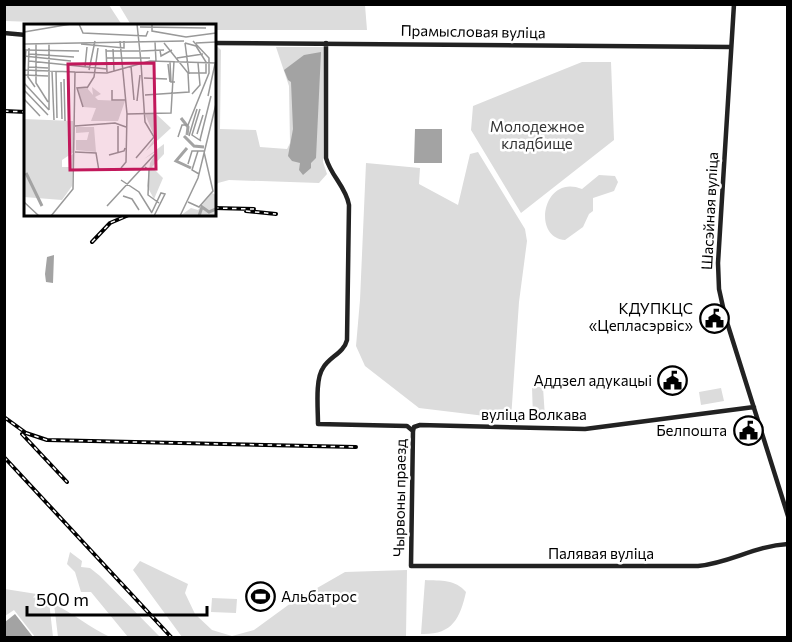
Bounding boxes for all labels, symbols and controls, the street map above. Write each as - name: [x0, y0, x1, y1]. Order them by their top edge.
- street label: Прамысловая вуліца: [400, 21, 546, 41]
- inset map: [24, 24, 216, 216]
- park label: Молодежное кладбище: [490, 117, 584, 152]
- street label: Шасэйная вуліца: [697, 151, 721, 270]
- place label: КДУПКЦС «Цепласэрвіс»: [589, 299, 693, 334]
- public building icon: КДУПКЦС «Цепласэрвіс»: [698, 302, 730, 334]
- public building icon: Аддзел адукацыі: [657, 365, 689, 397]
- place label: Аддзел адукацыі: [534, 371, 652, 389]
- street label: вуліца Волкава: [481, 405, 587, 423]
- public building icon: Белпошта: [732, 415, 764, 447]
- place label: Белпошта: [656, 421, 727, 439]
- street label: Чырвоны праезд: [389, 439, 409, 557]
- street label: Палявая вуліца: [548, 544, 654, 562]
- scale bar: [27, 579, 207, 617]
- sports icon: Альбатрос: [244, 581, 276, 613]
- place label: Альбатрос: [281, 587, 357, 605]
- text: 500 m: [36, 588, 89, 610]

